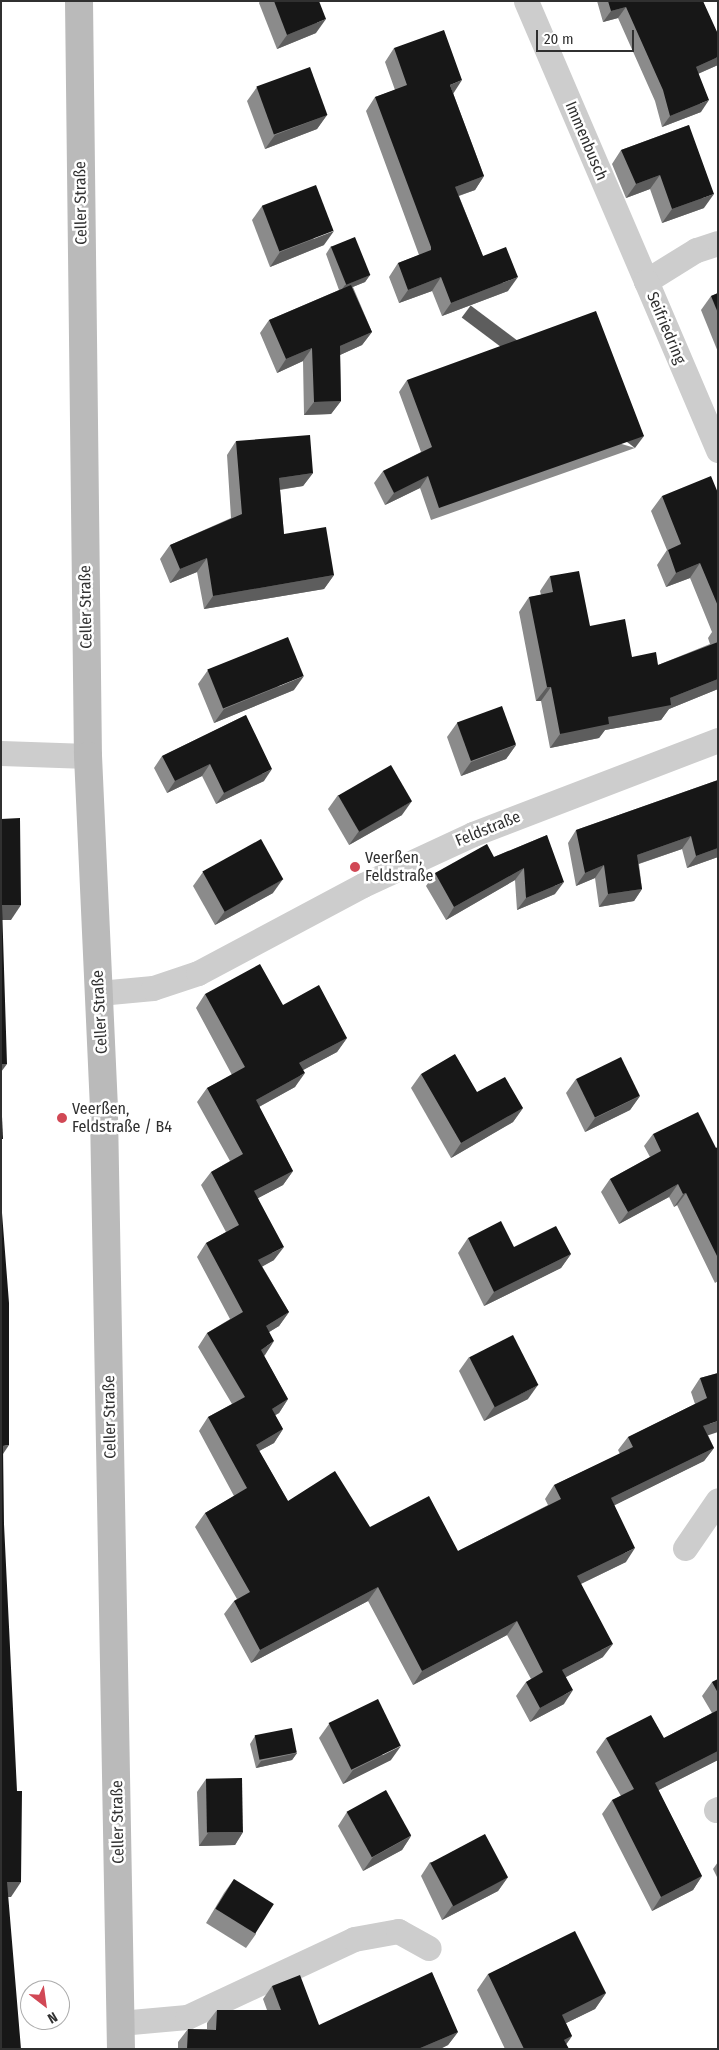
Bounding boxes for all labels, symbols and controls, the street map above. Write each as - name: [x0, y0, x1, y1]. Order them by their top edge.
- scale bar: [539, 20, 636, 52]
- text: 20 m: [544, 30, 574, 48]
- street label: Immenbusch: [561, 99, 611, 183]
- street label: Celler Straße: [71, 161, 91, 245]
- street label: Seifriedring: [642, 289, 690, 367]
- street label: Celler Straße: [76, 565, 96, 649]
- street label: Feldstraße: [453, 807, 523, 851]
- place label: Veerßen, Feldstraße: [365, 848, 434, 886]
- marker: Veerßen, Feldstraße: [349, 861, 361, 873]
- street label: Celler Straße: [88, 970, 112, 1054]
- place label: Veerßen, Feldstraße / B4: [72, 1099, 172, 1137]
- marker: Veerßen, Feldstraße / B4: [56, 1112, 68, 1124]
- street label: Celler Straße: [100, 1375, 120, 1459]
- street label: Celler Straße: [108, 1780, 128, 1864]
- north arrow: [20, 1980, 70, 2030]
- text: N: [44, 2008, 60, 2027]

